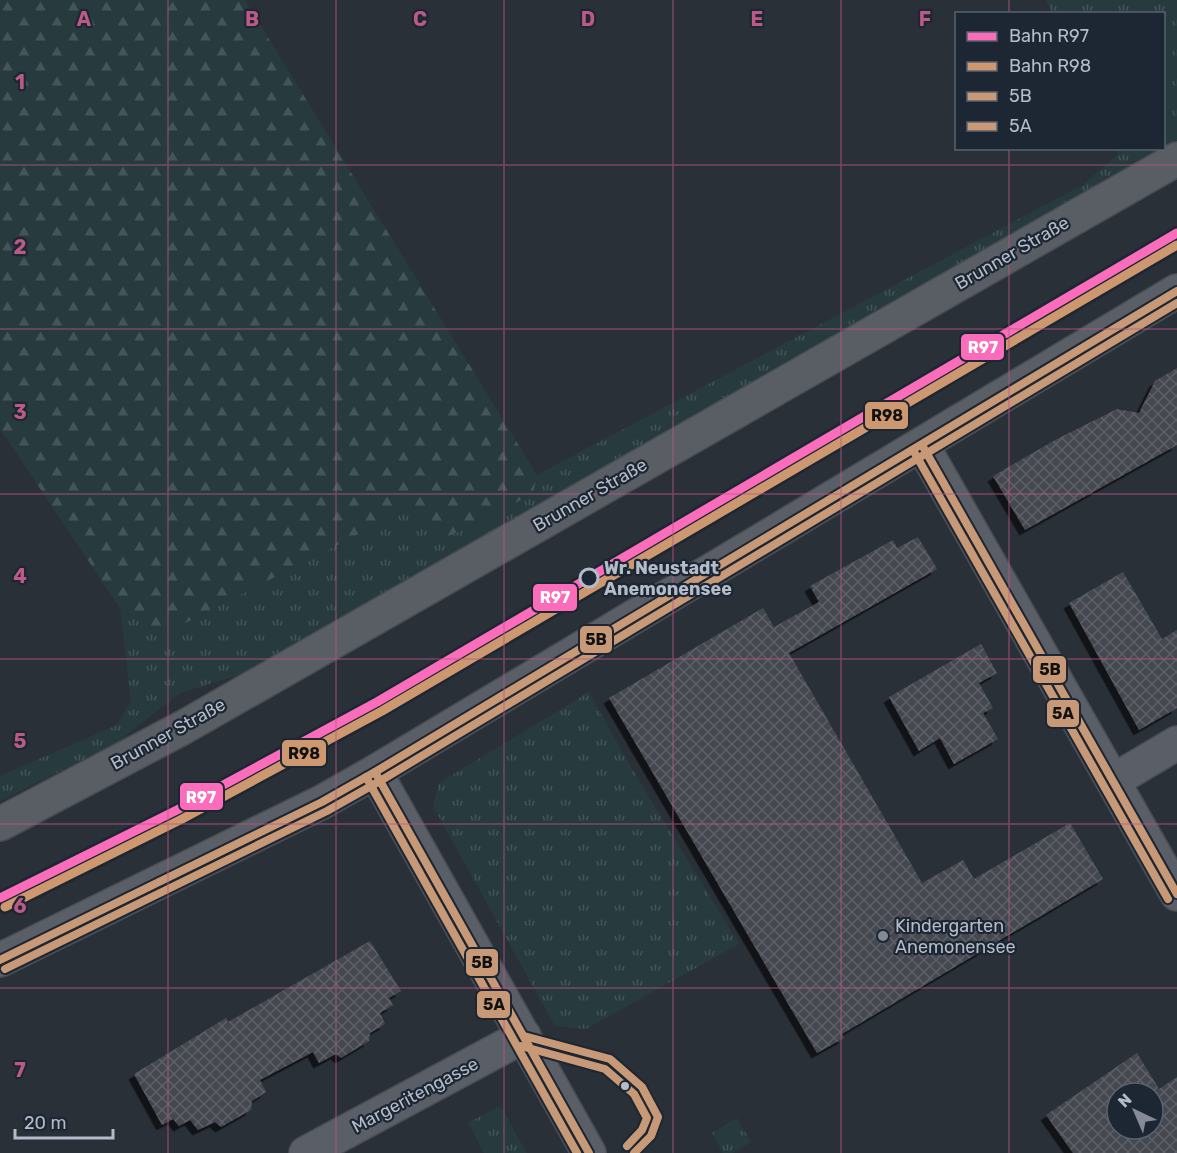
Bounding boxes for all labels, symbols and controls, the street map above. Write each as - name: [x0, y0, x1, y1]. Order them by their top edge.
- text: A: [77, 7, 92, 31]
- text: B: [245, 7, 259, 31]
- text: C: [413, 7, 427, 31]
- text: D: [581, 7, 595, 31]
- text: E: [751, 7, 763, 31]
- text: F: [919, 7, 931, 31]
- legend: [955, 12, 1165, 150]
- text: Bahn R97: [1009, 25, 1089, 47]
- text: Bahn R98: [1009, 55, 1091, 77]
- text: 1: [15, 70, 25, 94]
- text: 5B: [1009, 85, 1032, 107]
- text: 5A: [1009, 115, 1032, 137]
- street label: Brunner Straße: [951, 211, 1073, 295]
- text: 2: [14, 235, 27, 259]
- line badge: R97: [960, 333, 1005, 361]
- text: R97: [968, 338, 998, 357]
- text: 3: [13, 400, 27, 424]
- line badge: R98: [864, 401, 909, 430]
- text: R98: [871, 406, 903, 425]
- street label: Brunner Straße: [529, 453, 651, 537]
- place label: Wr. Neustadt Anemonensee: [604, 557, 732, 600]
- text: 4: [13, 564, 27, 588]
- marker: Wr. Neustadt Anemonensee: [579, 568, 599, 588]
- line badge: R97: [532, 583, 578, 612]
- text: R97: [540, 588, 570, 607]
- line badge: 5B: [579, 625, 613, 654]
- text: 5B: [585, 630, 607, 649]
- line badge: 5B: [1032, 655, 1067, 684]
- text: 5B: [1039, 660, 1061, 679]
- street label: Brunner Straße: [107, 693, 229, 775]
- line badge: 5A: [1046, 699, 1080, 728]
- text: 5A: [1052, 704, 1074, 723]
- text: 5: [14, 729, 27, 753]
- line badge: R98: [281, 739, 327, 767]
- text: R98: [288, 744, 320, 763]
- line badge: R97: [179, 782, 224, 811]
- text: R97: [186, 788, 216, 807]
- text: 6: [13, 894, 27, 918]
- place label: Kindergarten Anemonensee: [895, 915, 1016, 958]
- marker: Kindergarten Anemonensee: [876, 929, 890, 943]
- line badge: 5B: [465, 948, 499, 977]
- text: 5B: [471, 953, 493, 972]
- line badge: 5A: [476, 990, 511, 1019]
- text: 5A: [483, 995, 505, 1014]
- street label: Margeritengasse: [348, 1052, 482, 1138]
- text: 7: [14, 1058, 26, 1082]
- unlabelled marker: [619, 1080, 631, 1092]
- north arrow: [1105, 1081, 1165, 1141]
- text: N: [1114, 1090, 1136, 1111]
- scale bar: [15, 1102, 112, 1140]
- text: 20 m: [24, 1112, 66, 1134]

